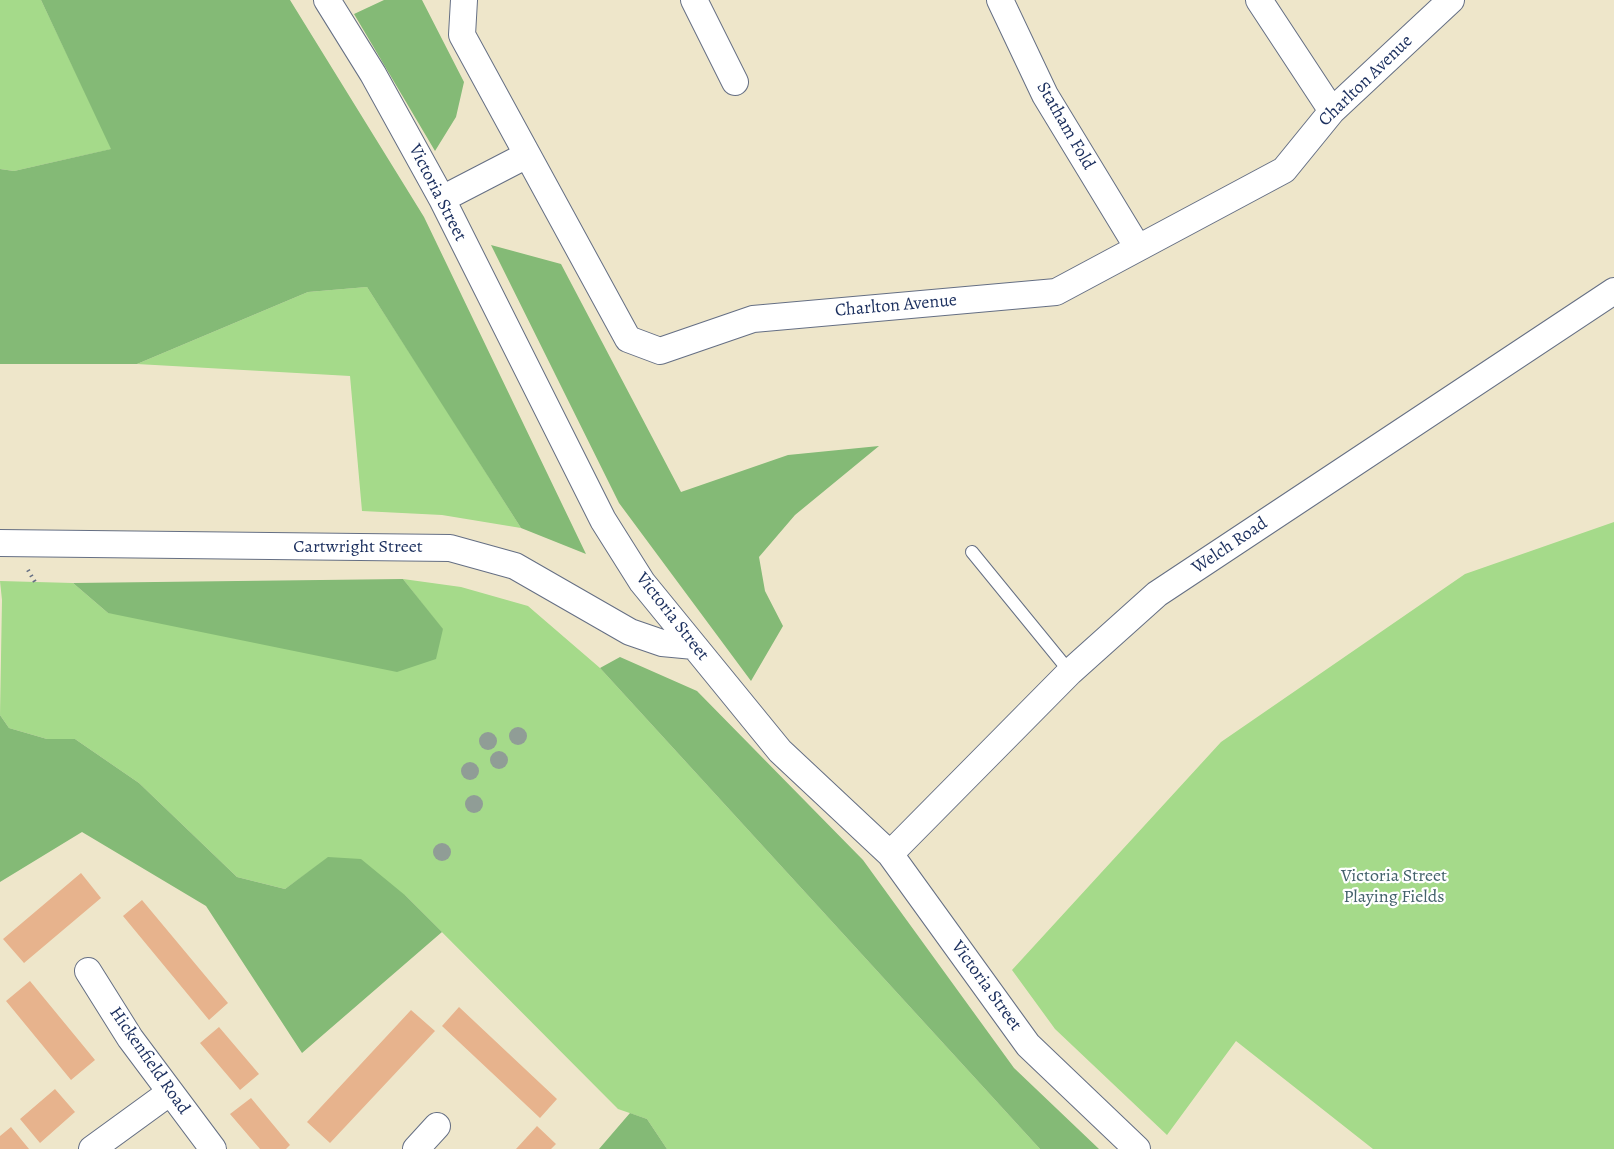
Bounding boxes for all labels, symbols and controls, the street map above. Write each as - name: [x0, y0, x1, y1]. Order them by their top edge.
- street label: Charlton Avenue: [1314, 31, 1418, 131]
- street label: Statham Fold: [1031, 78, 1099, 174]
- street label: Victoria Street: [403, 141, 471, 245]
- street label: Charlton Avenue: [834, 290, 958, 322]
- street label: Welch Road: [1188, 513, 1272, 579]
- street label: Cartwright Street: [293, 537, 423, 559]
- street label: Victoria Street: [631, 569, 713, 665]
- park label: Victoria Street Playing Fields: [1341, 866, 1447, 908]
- street label: Victoria Street: [946, 937, 1026, 1035]
- street label: Hickenfield Road: [104, 1003, 194, 1119]

